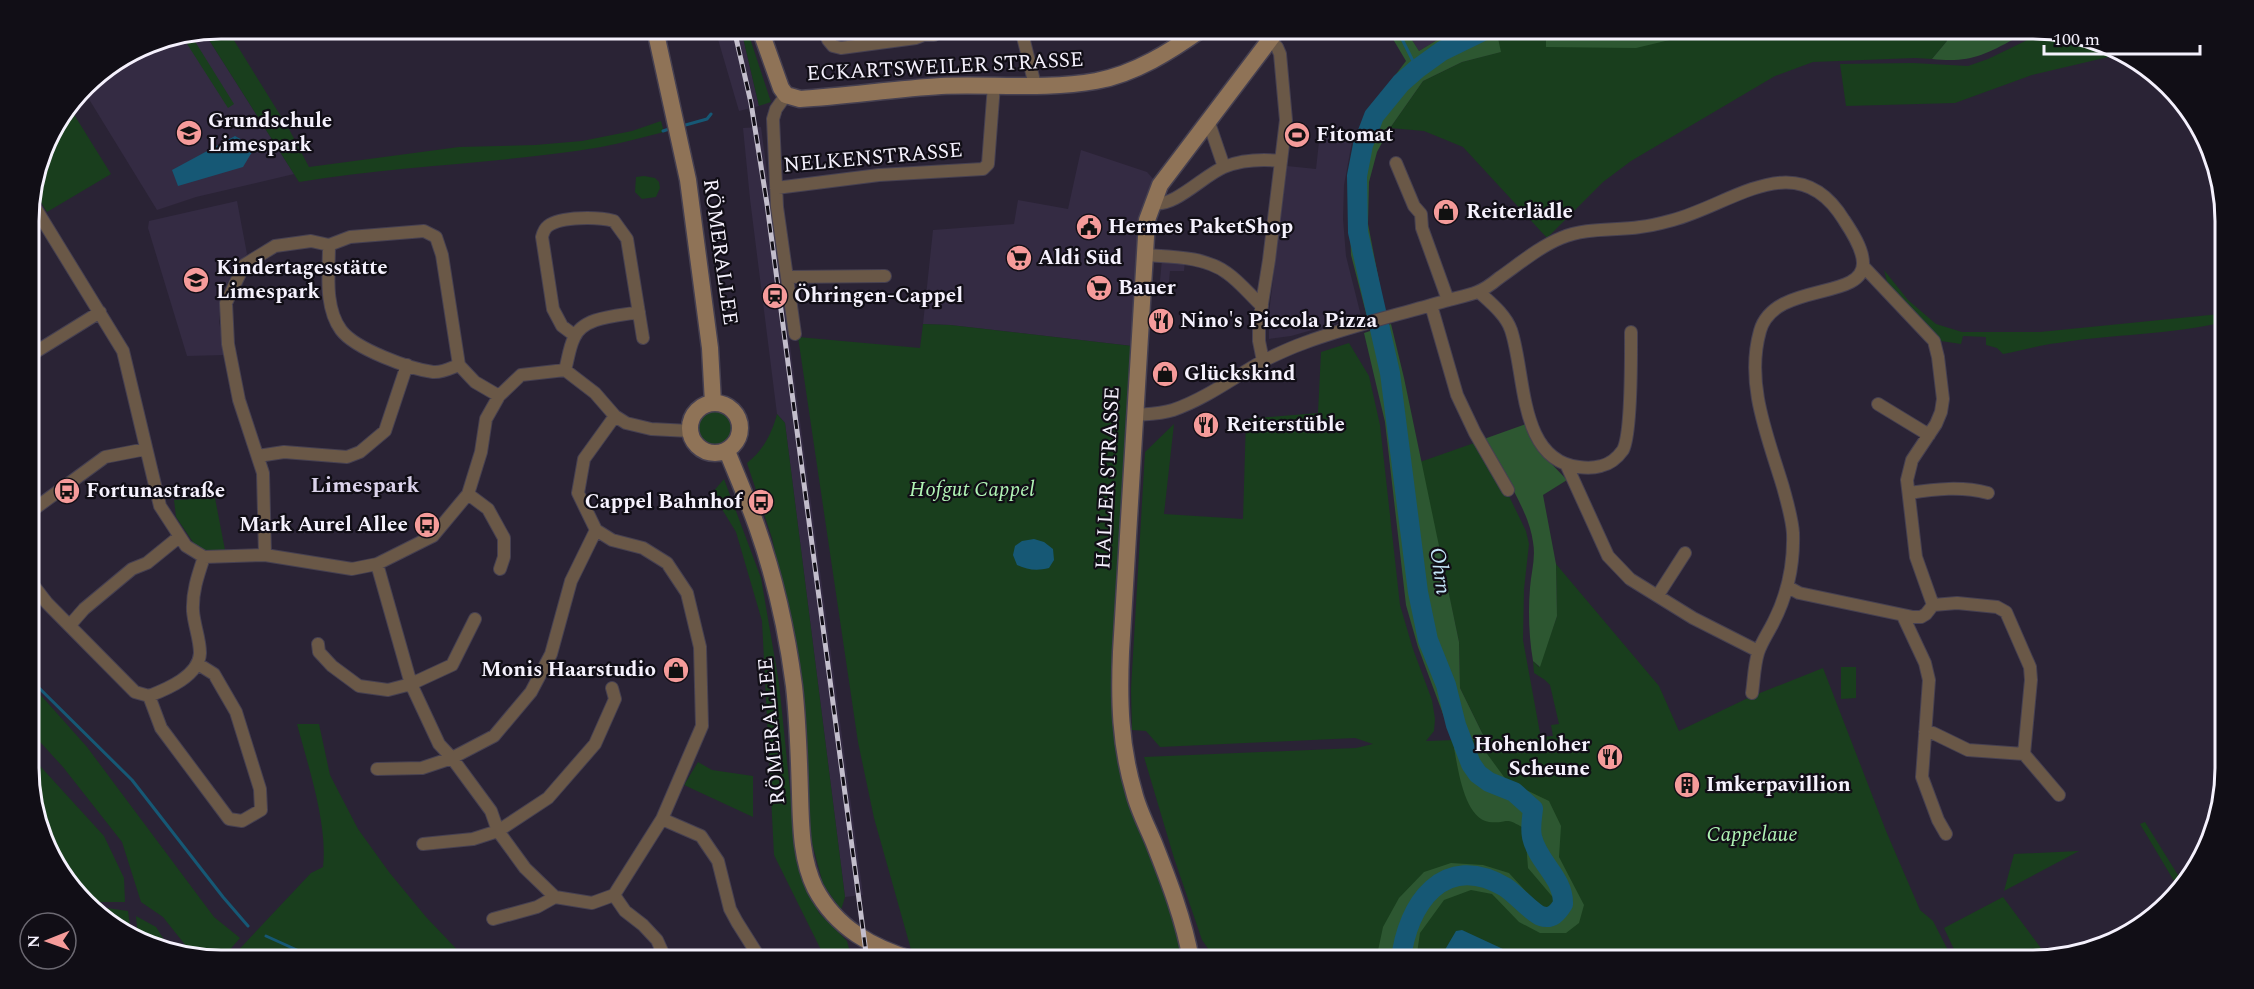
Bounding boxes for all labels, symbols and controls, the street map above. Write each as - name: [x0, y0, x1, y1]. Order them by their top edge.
- scale bar: [2044, 18, 2200, 56]
- text: 100 m: [2053, 26, 2100, 53]
- street label: ECKARTSWEILER STRASSE: [806, 44, 1084, 90]
- place label: Grundschule Limespark: [208, 105, 332, 161]
- school or university icon: Grundschule Limespark: [174, 118, 204, 148]
- place label: Fitomat: [1316, 119, 1393, 151]
- sports icon: Fitomat: [1282, 120, 1312, 150]
- street label: NELKENSTRASSE: [782, 134, 964, 182]
- street label: RÖMERALLEE: [694, 177, 746, 327]
- place label: Reiterlädle: [1466, 196, 1573, 228]
- shop icon: Reiterlädle: [1431, 197, 1461, 227]
- place label: Hermes PaketShop: [1108, 211, 1293, 243]
- public building icon: Hermes PaketShop: [1074, 212, 1104, 242]
- place label: Aldi Süd: [1038, 242, 1122, 274]
- supermarket icon: Aldi Süd: [1004, 243, 1034, 273]
- place label: Kindertagesstätte Limespark: [216, 252, 388, 308]
- school or university icon: Kindertagesstätte Limespark: [181, 265, 211, 295]
- place label: Bauer: [1118, 272, 1176, 304]
- supermarket icon: Bauer: [1084, 273, 1114, 303]
- place label: Öhringen-Cappel: [794, 280, 963, 312]
- station icon: Öhringen-Cappel: [760, 281, 790, 311]
- place label: Nino's Piccola Pizza: [1180, 305, 1377, 337]
- restaurant icon: Nino's Piccola Pizza: [1146, 306, 1176, 336]
- place label: Glückskind: [1184, 358, 1295, 390]
- shop icon: Glückskind: [1150, 359, 1180, 389]
- street label: HALLER STRASSE: [1087, 386, 1129, 570]
- place label: Reiterstüble: [1226, 409, 1345, 441]
- restaurant icon: Reiterstüble: [1191, 410, 1221, 440]
- district label: Limespark: [311, 469, 420, 502]
- park label: Hofgut Cappel: [909, 474, 1035, 506]
- place label: Fortunastraße: [86, 475, 225, 507]
- bus stop icon: Fortunastraße: [52, 476, 82, 506]
- place label: Cappel Bahnhof: [585, 486, 743, 518]
- bus stop icon: Cappel Bahnhof: [746, 487, 776, 517]
- place label: Mark Aurel Allee: [239, 509, 408, 541]
- bus stop icon: Mark Aurel Allee: [412, 510, 442, 540]
- water label: Ohrn: [1420, 545, 1460, 597]
- place label: Monis Haarstudio: [481, 654, 656, 686]
- shop icon: Monis Haarstudio: [661, 655, 691, 685]
- street label: RÖMERALLEE: [750, 656, 794, 806]
- place label: Hohenloher Scheune: [1474, 729, 1590, 785]
- restaurant icon: Hohenloher Scheune: [1595, 742, 1625, 772]
- place label: Imkerpavillion: [1706, 769, 1851, 801]
- building icon: Imkerpavillion: [1672, 770, 1702, 800]
- park label: Cappelaue: [1706, 819, 1798, 851]
- north arrow: [18, 911, 78, 971]
- text: N: [22, 935, 46, 948]

